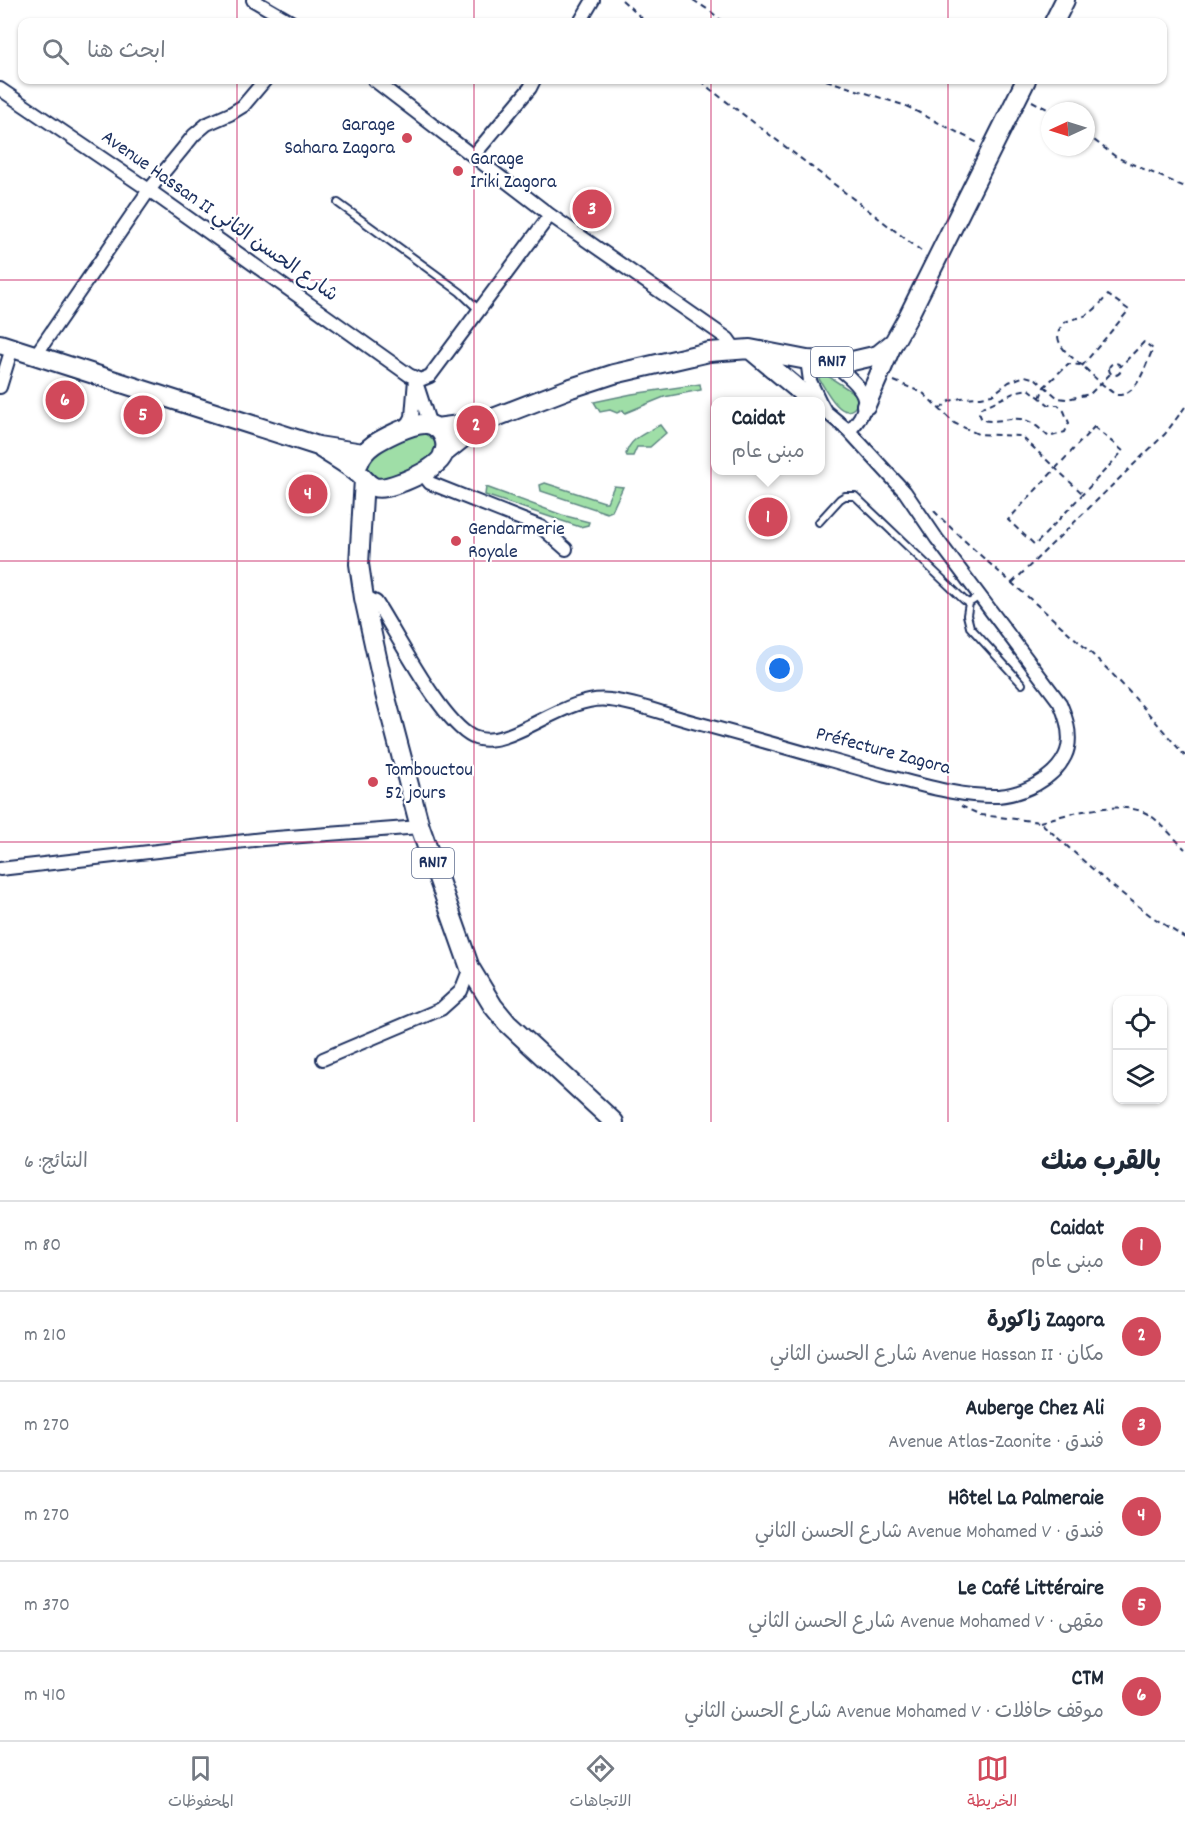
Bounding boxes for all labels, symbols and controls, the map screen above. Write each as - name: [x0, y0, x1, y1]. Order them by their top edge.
- search box: [18, 18, 1167, 84]
- icon: search: [39, 35, 72, 68]
- text: ابحث هنا: [87, 37, 166, 68]
- north arrow: [1041, 102, 1095, 156]
- place label: Garage Sahara Zagora: [284, 112, 396, 163]
- street label: Avenue Hassan II شارع الحسن الثاني: [94, 124, 343, 311]
- marker: Garage Sahara Zagora: [400, 131, 414, 145]
- place label: Garage Iriki Zagora: [470, 146, 557, 197]
- marker: Garage Iriki Zagora: [451, 164, 465, 178]
- pin: 3: [572, 186, 612, 232]
- road number: RN17: [811, 347, 853, 377]
- pin: 6: [46, 378, 84, 422]
- pin: 5: [124, 392, 162, 438]
- popup: [711, 397, 825, 475]
- pin: 2: [456, 402, 496, 448]
- text: Caidat: [731, 404, 785, 435]
- text: مبنى عام: [731, 439, 805, 467]
- pin: 4: [288, 472, 328, 516]
- pin: 1: [748, 494, 788, 540]
- place label: Gendarmerie Royale: [468, 516, 565, 567]
- marker: Gendarmerie Royale: [449, 534, 463, 548]
- your location: [765, 654, 794, 683]
- street label: Préfecture Zagora: [813, 721, 954, 784]
- place label: Tombouctou 52 jours: [385, 757, 473, 808]
- marker: Tombouctou 52 jours: [366, 775, 380, 789]
- road number: RN17: [412, 848, 454, 878]
- map controls: [1113, 996, 1167, 1104]
- button: locate: [1113, 996, 1167, 1050]
- button: layers: [1113, 1050, 1167, 1104]
- text: بالقرب منك: [1041, 1145, 1161, 1182]
- text: النتائج: 6: [24, 1149, 88, 1177]
- text: Caidat: [1050, 1214, 1104, 1245]
- text: 80 m: [24, 1232, 61, 1260]
- text: 1: [1139, 1232, 1144, 1260]
- text: مبنى عام: [1031, 1249, 1104, 1277]
- text: Zagora زاكورة: [987, 1306, 1104, 1337]
- text: 210 m: [24, 1322, 66, 1350]
- text: 2: [1137, 1322, 1146, 1350]
- text: مكان · Avenue Hassan II شارع الحسن الثاني: [770, 1342, 1104, 1370]
- text: Auberge Chez Ali: [965, 1394, 1104, 1425]
- text: 270 m: [24, 1412, 70, 1440]
- text: 3: [1137, 1412, 1146, 1440]
- text: فندق · Avenue Atlas-Zaonite: [888, 1429, 1104, 1457]
- text: Hôtel La Palmeraie: [948, 1484, 1104, 1515]
- text: 270 m: [24, 1502, 70, 1530]
- text: 4: [1137, 1502, 1146, 1530]
- text: فندق · Avenue Mohamed V شارع الحسن الثاني: [755, 1519, 1104, 1547]
- text: Le Café Littéraire: [958, 1574, 1104, 1605]
- text: 370 m: [24, 1592, 70, 1620]
- text: 5: [1137, 1592, 1146, 1620]
- text: مقهى · Avenue Mohamed V شارع الحسن الثاني: [748, 1609, 1104, 1637]
- text: CTM: [1071, 1664, 1104, 1695]
- text: 410 m: [24, 1682, 66, 1710]
- text: 6: [1137, 1682, 1146, 1710]
- text: موقف حافلات · Avenue Mohamed V شارع الحسن الثاني: [684, 1699, 1104, 1727]
- tab: المحفوظات: [168, 1752, 234, 1815]
- tab: الاتجاهات: [570, 1752, 631, 1815]
- tab: الخريطة: [967, 1752, 1017, 1815]

